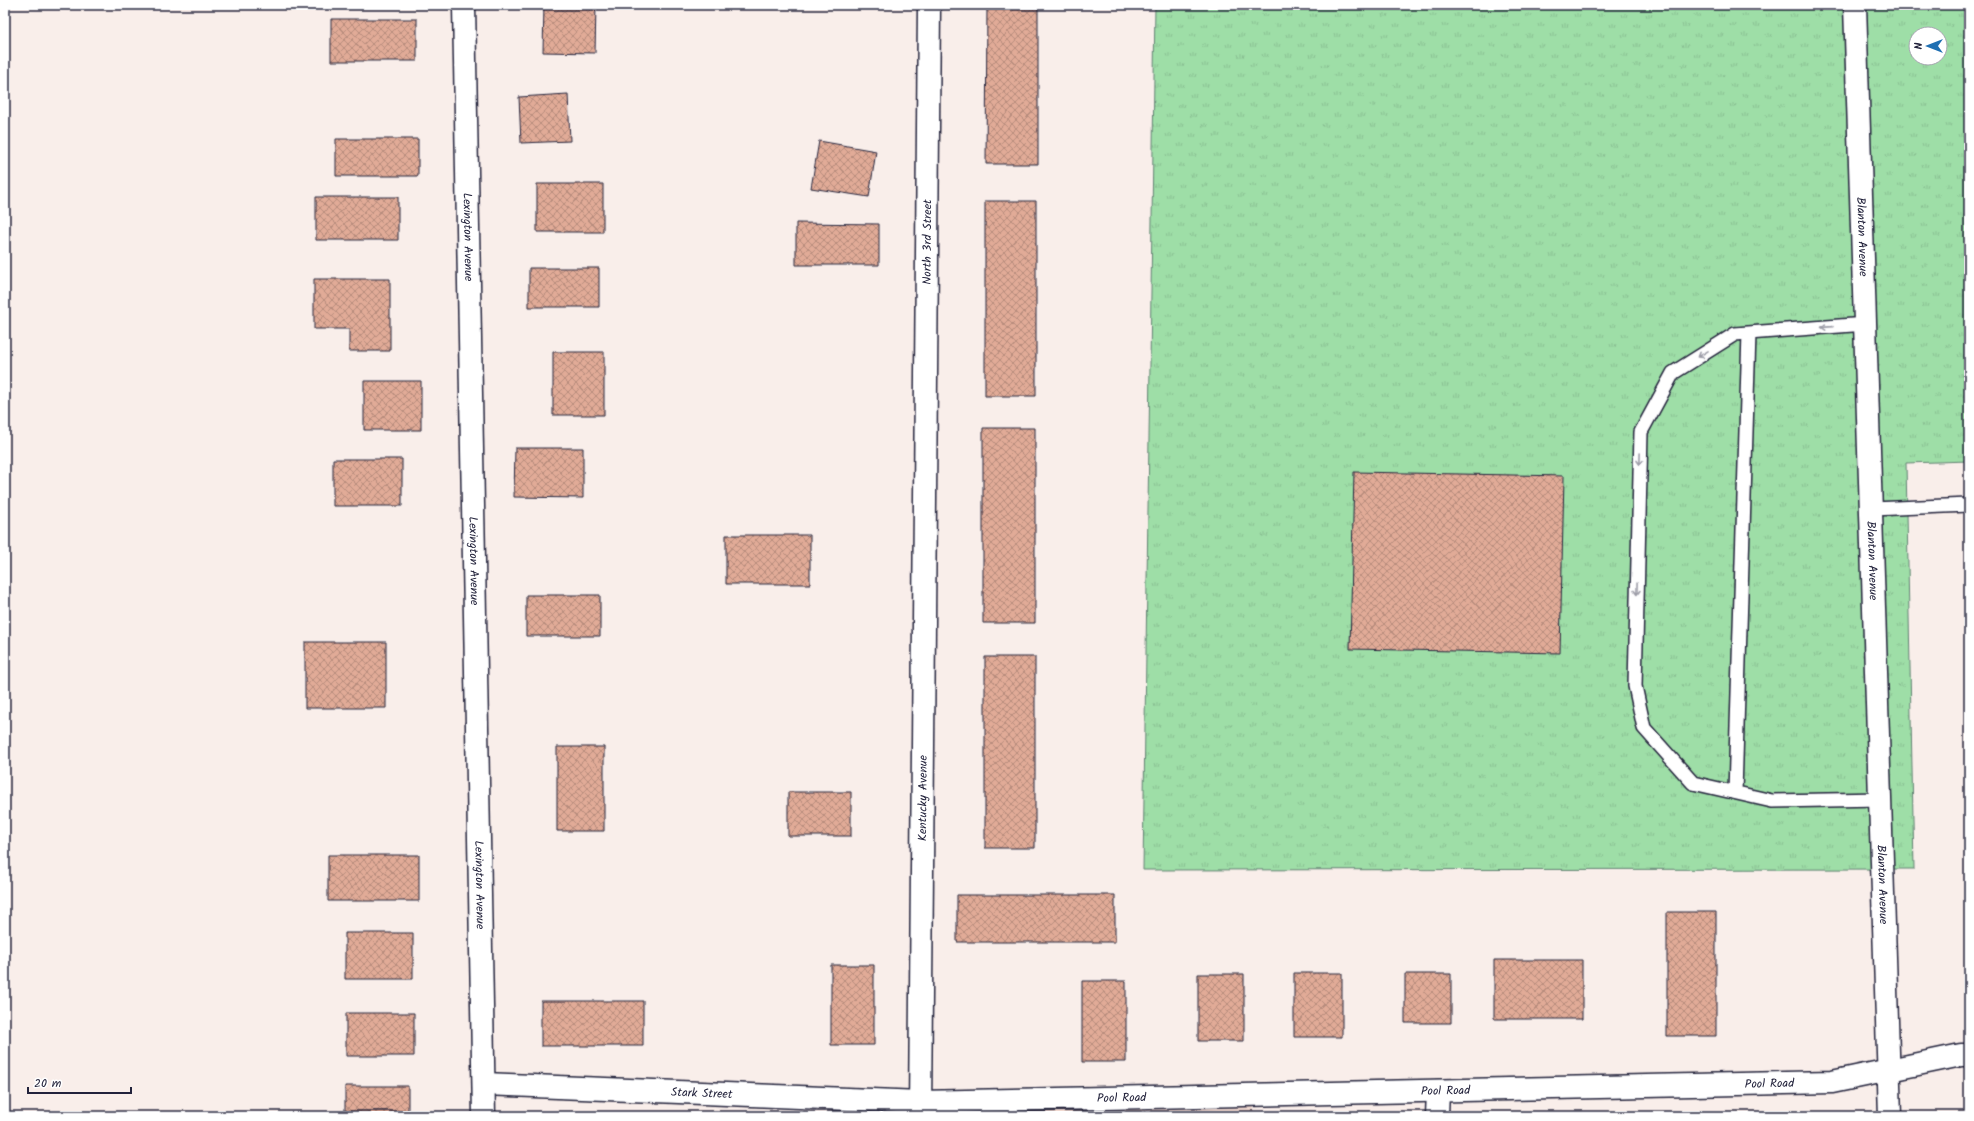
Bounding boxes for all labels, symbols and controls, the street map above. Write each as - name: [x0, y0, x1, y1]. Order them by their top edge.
- north arrow: [1908, 26, 1948, 66]
- text: N: [1910, 42, 1928, 49]
- street label: Lexington Avenue: [458, 192, 478, 282]
- street label: Blanton Avenue: [1852, 197, 1873, 277]
- street label: North 3rd Street: [917, 199, 937, 285]
- one-way arrow: [1821, 324, 1834, 331]
- one-way arrow: [1698, 350, 1709, 358]
- one-way arrow: [1637, 452, 1644, 465]
- street label: Lexington Avenue: [464, 516, 484, 606]
- street label: Blanton Avenue: [1862, 521, 1883, 601]
- one-way arrow: [1633, 582, 1641, 595]
- street label: Kentucky Avenue: [913, 754, 932, 841]
- street label: Lexington Avenue: [470, 840, 490, 930]
- street label: Blanton Avenue: [1872, 845, 1893, 925]
- scale bar: [28, 1069, 131, 1095]
- street label: Pool Road: [1745, 1073, 1795, 1093]
- text: 20 m: [34, 1074, 62, 1093]
- street label: Pool Road: [1421, 1080, 1471, 1101]
- street label: Stark Street: [671, 1082, 733, 1104]
- street label: Pool Road: [1097, 1088, 1147, 1108]

